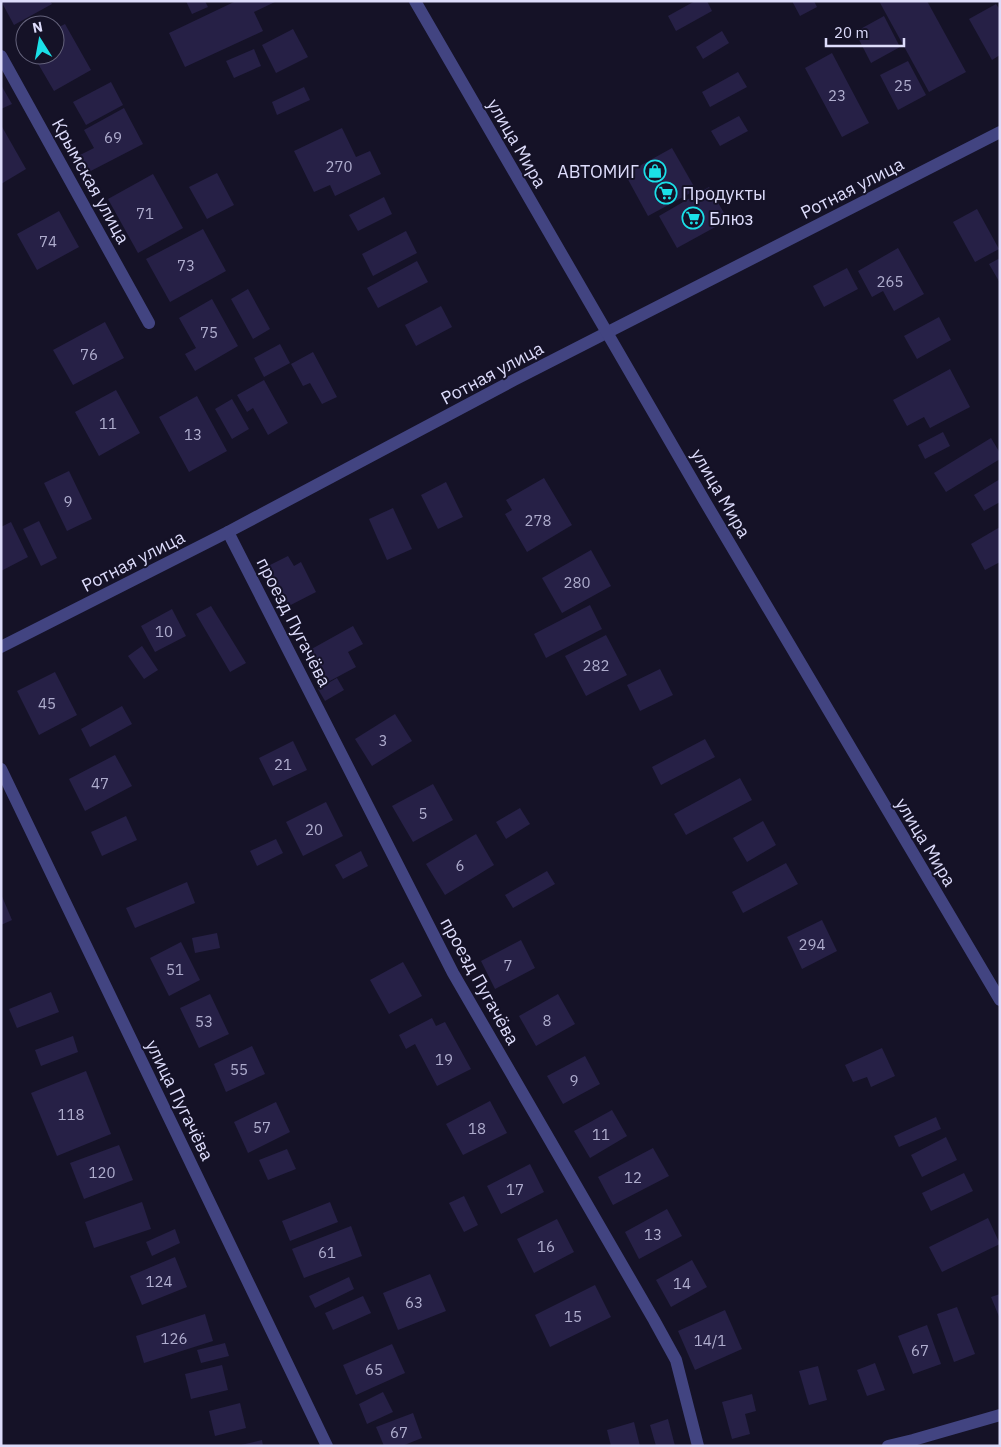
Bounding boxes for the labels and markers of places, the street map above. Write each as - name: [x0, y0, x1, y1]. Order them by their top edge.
- shop icon: АВТОМИГ: [643, 159, 667, 183]
- place label: АВТОМИГ: [557, 160, 639, 183]
- supermarket icon: Продукты: [654, 181, 678, 205]
- place label: Продукты: [682, 182, 766, 205]
- supermarket icon: Блюз: [681, 206, 705, 230]
- place label: Блюз: [709, 207, 754, 230]

